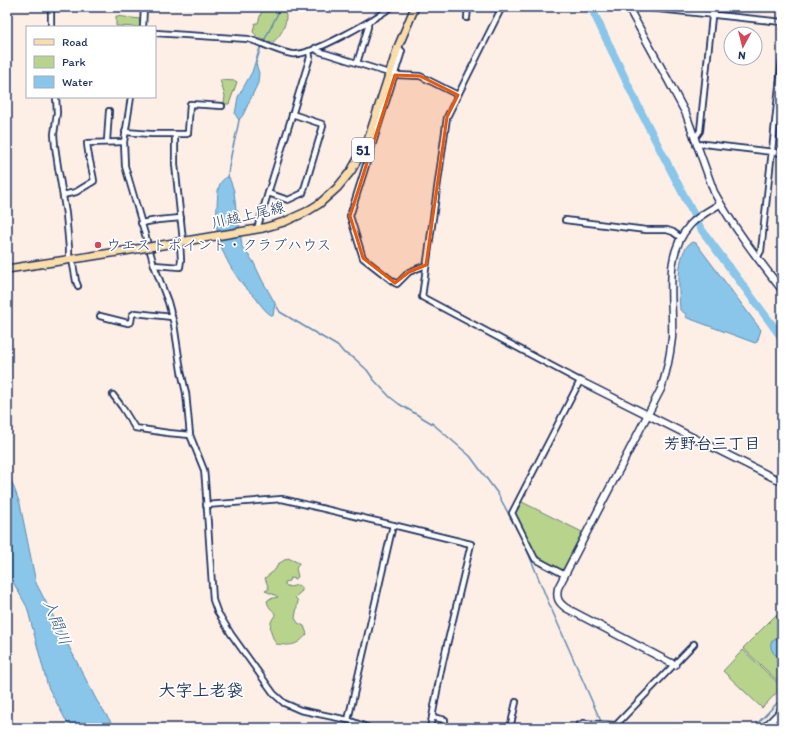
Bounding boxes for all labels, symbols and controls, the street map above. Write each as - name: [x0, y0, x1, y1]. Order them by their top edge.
- legend: [26, 26, 156, 98]
- north arrow: [723, 26, 763, 66]
- text: Road: [62, 35, 88, 49]
- text: N: [737, 49, 746, 62]
- text: Park: [62, 55, 86, 69]
- text: Water: [62, 75, 93, 89]
- road number: 51: [352, 138, 374, 162]
- street label: 川越上尾線: [209, 198, 287, 232]
- place label: ウエストポイント・クラブハウス: [106, 236, 331, 254]
- marker: ウエストポイント・クラブハウス: [93, 240, 103, 250]
- district label: 芳野台三丁目: [664, 434, 760, 453]
- water label: 入間川: [39, 596, 75, 648]
- district label: 大字上老袋: [159, 680, 244, 700]

